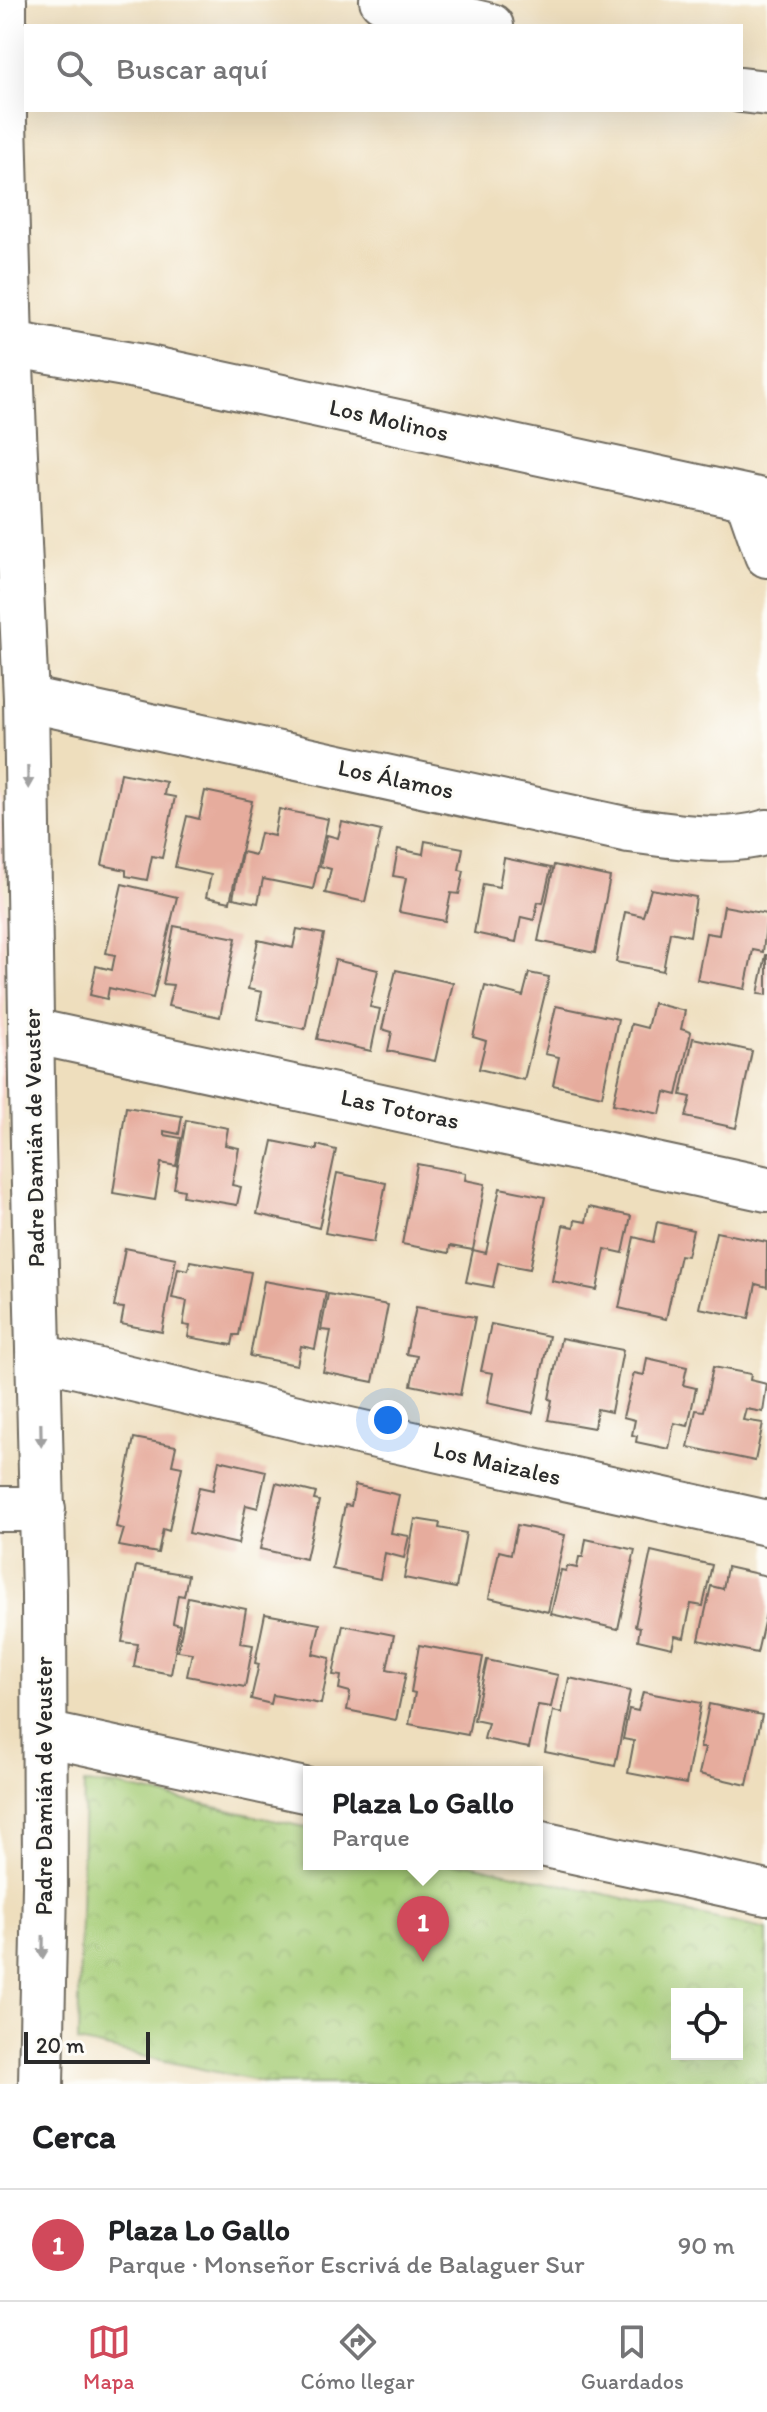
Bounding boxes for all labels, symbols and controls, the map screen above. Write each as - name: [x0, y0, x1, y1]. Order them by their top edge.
- search box: [24, 24, 743, 112]
- icon: search: [52, 46, 96, 90]
- text: Buscar aquí: [116, 50, 268, 87]
- street label: Los Molinos: [327, 392, 452, 447]
- street label: Los Álamos: [336, 752, 457, 805]
- one-way arrow: [21, 765, 34, 790]
- street label: Padre Damián de Veuster: [17, 1008, 50, 1268]
- street label: Las Totoras: [338, 1082, 462, 1135]
- your location: [368, 1400, 408, 1440]
- one-way arrow: [35, 1423, 48, 1448]
- street label: Los Maizales: [430, 1434, 564, 1491]
- street label: Padre Damián de Veuster: [29, 1657, 58, 1915]
- popup: [303, 1766, 543, 1870]
- text: Plaza Lo Gallo: [332, 1784, 514, 1821]
- text: Parque: [332, 1821, 410, 1853]
- pin: 1: [397, 1896, 449, 1962]
- one-way arrow: [37, 1935, 49, 1960]
- map controls: [671, 1988, 743, 2060]
- button: locate: [671, 1988, 743, 2060]
- scale bar: [24, 2028, 150, 2064]
- text: 20 m: [36, 2032, 85, 2059]
- text: Cerca: [32, 2116, 116, 2157]
- text: Plaza Lo Gallo: [108, 2211, 290, 2248]
- text: 1: [52, 2229, 64, 2261]
- text: 90 m: [678, 2229, 735, 2261]
- text: Parque · Monseñor Escrivá de Balaguer Sur: [108, 2248, 585, 2280]
- tab: Mapa: [83, 2320, 134, 2395]
- tab: Cómo llegar: [301, 2320, 414, 2395]
- tab: Guardados: [581, 2320, 684, 2395]

